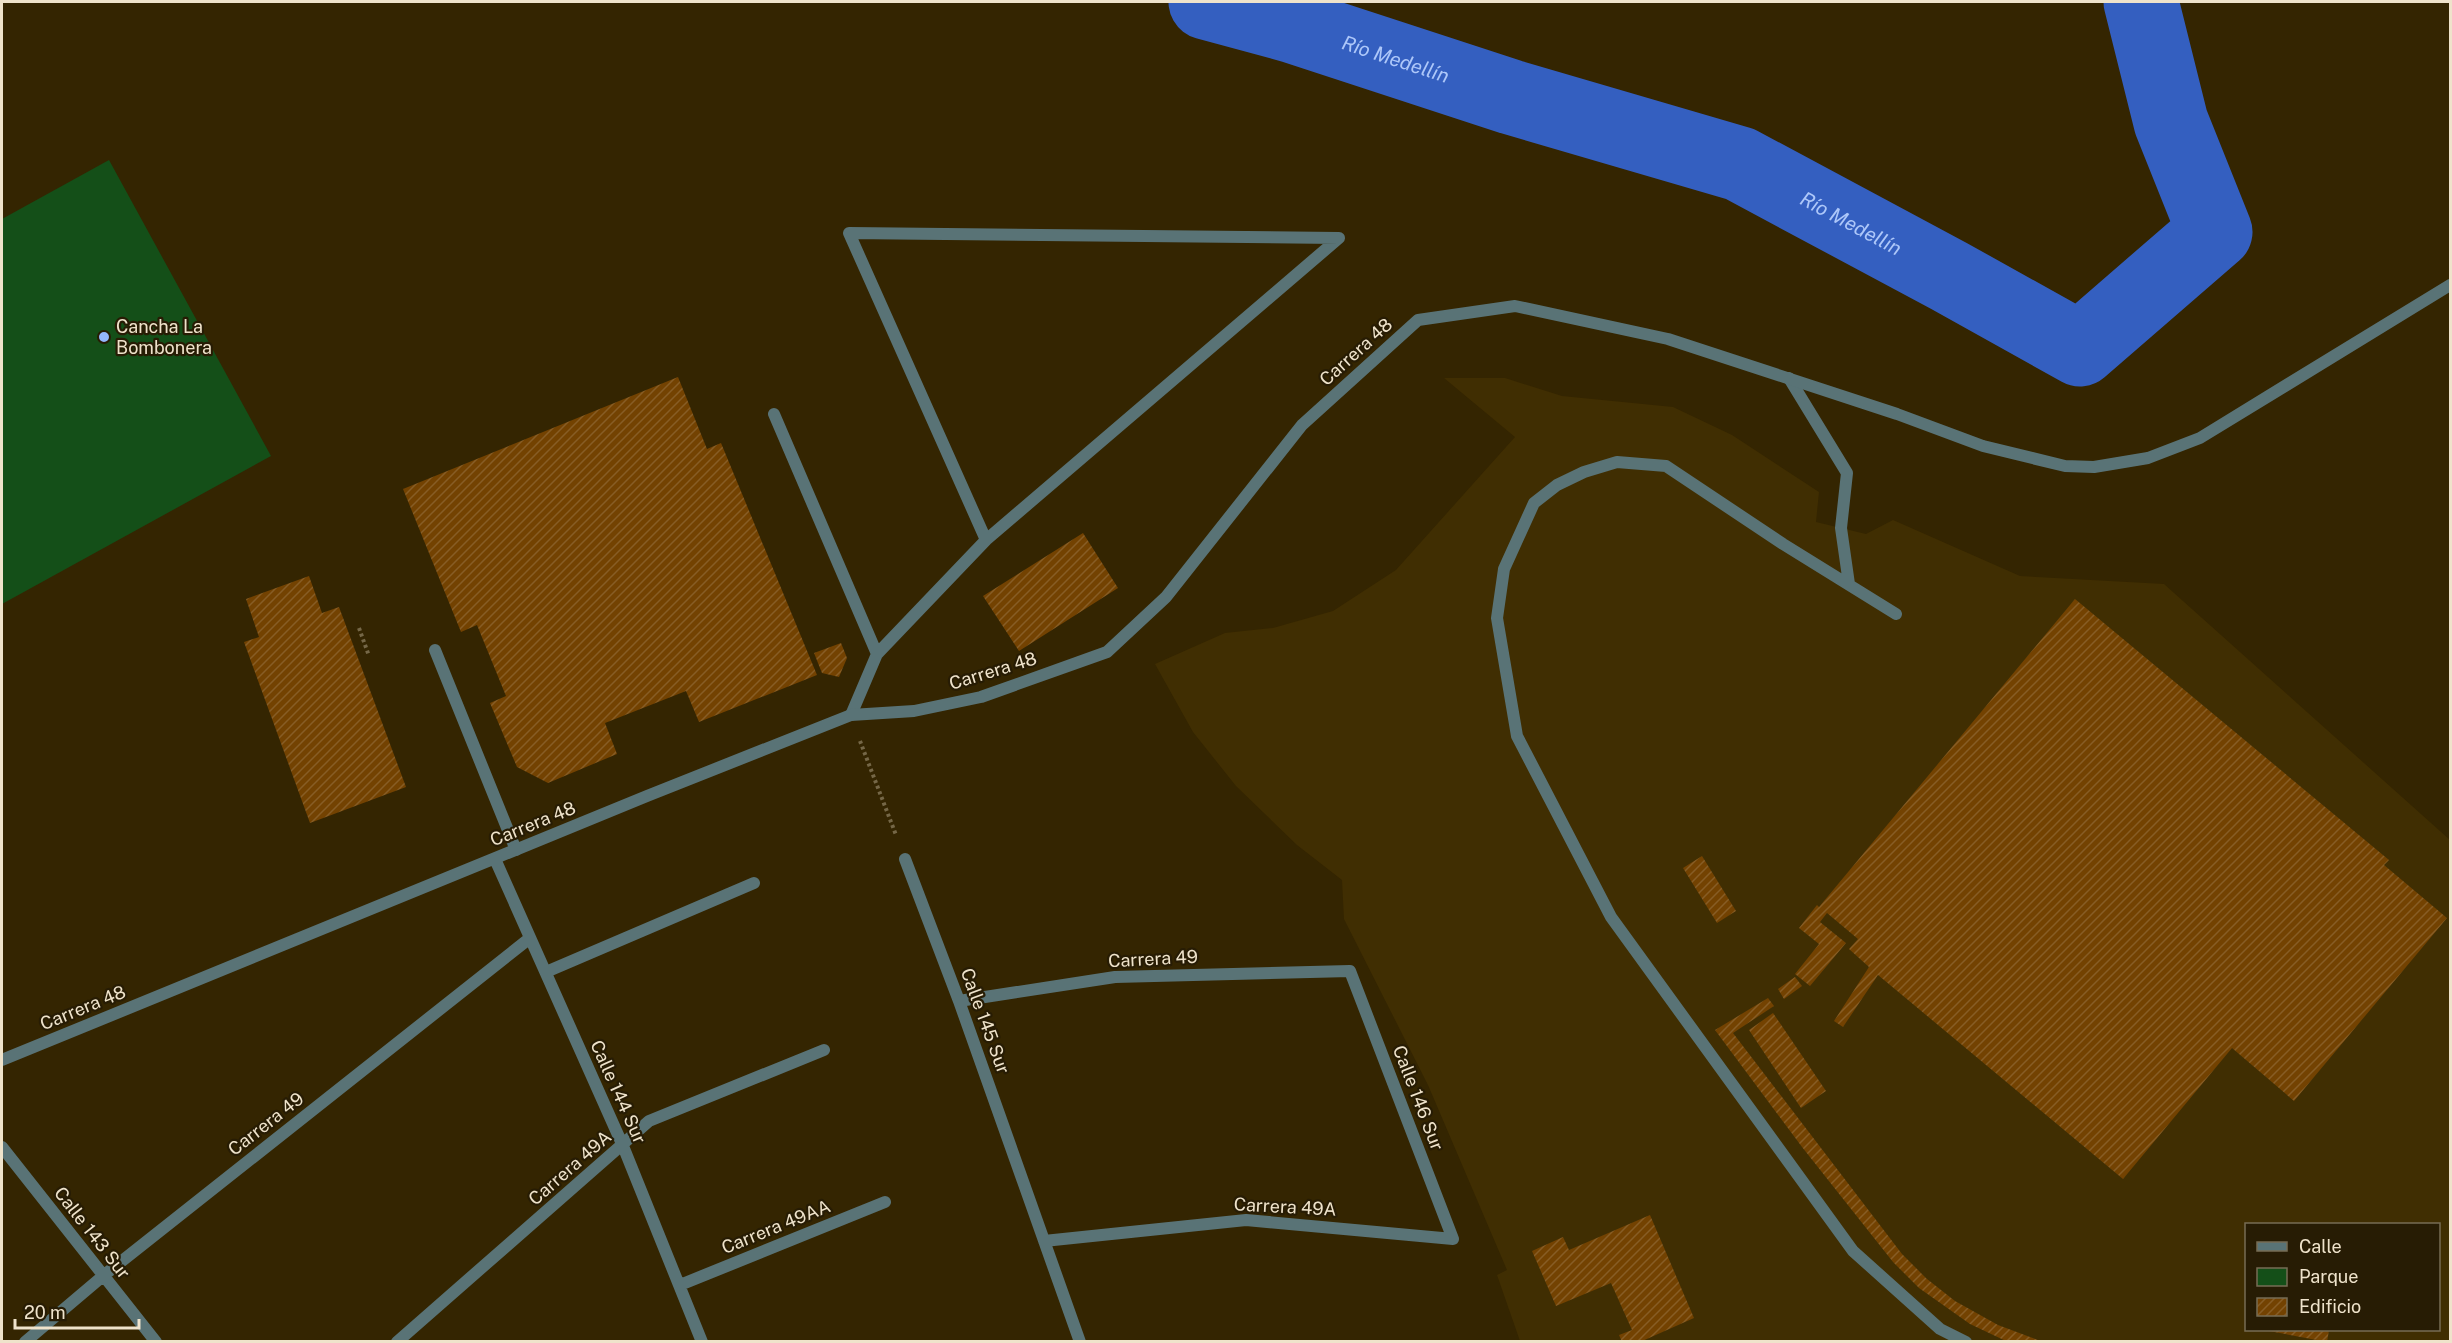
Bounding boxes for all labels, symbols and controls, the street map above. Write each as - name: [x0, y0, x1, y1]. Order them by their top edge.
- water label: Río Medellín: [1339, 30, 1452, 88]
- water label: Río Medellín: [1796, 187, 1906, 260]
- street label: Carrera 48: [1315, 314, 1396, 390]
- place label: Cancha La Bombonera: [116, 316, 212, 358]
- marker: Cancha La Bombonera: [97, 330, 111, 344]
- street label: Carrera 48: [947, 647, 1039, 694]
- street label: Carrera 48: [487, 797, 579, 850]
- street label: Carrera 49: [1108, 946, 1198, 971]
- street label: Calle 145 Sur: [957, 965, 1014, 1077]
- street label: Carrera 48: [37, 981, 129, 1034]
- street label: Calle 144 Sur: [586, 1037, 651, 1147]
- street label: Calle 146 Sur: [1389, 1042, 1448, 1153]
- street label: Carrera 49: [224, 1088, 308, 1160]
- street label: Carrera 49A: [524, 1126, 615, 1209]
- street label: Calle 143 Sur: [50, 1183, 135, 1283]
- street label: Carrera 49A: [1233, 1193, 1337, 1220]
- street label: Carrera 49AA: [718, 1195, 834, 1258]
- legend: [2245, 1223, 2440, 1331]
- text: Calle: [2299, 1236, 2342, 1257]
- text: Parque: [2299, 1266, 2359, 1287]
- scale bar: [15, 1292, 140, 1330]
- text: Edificio: [2299, 1296, 2361, 1317]
- text: 20 m: [24, 1302, 66, 1323]

